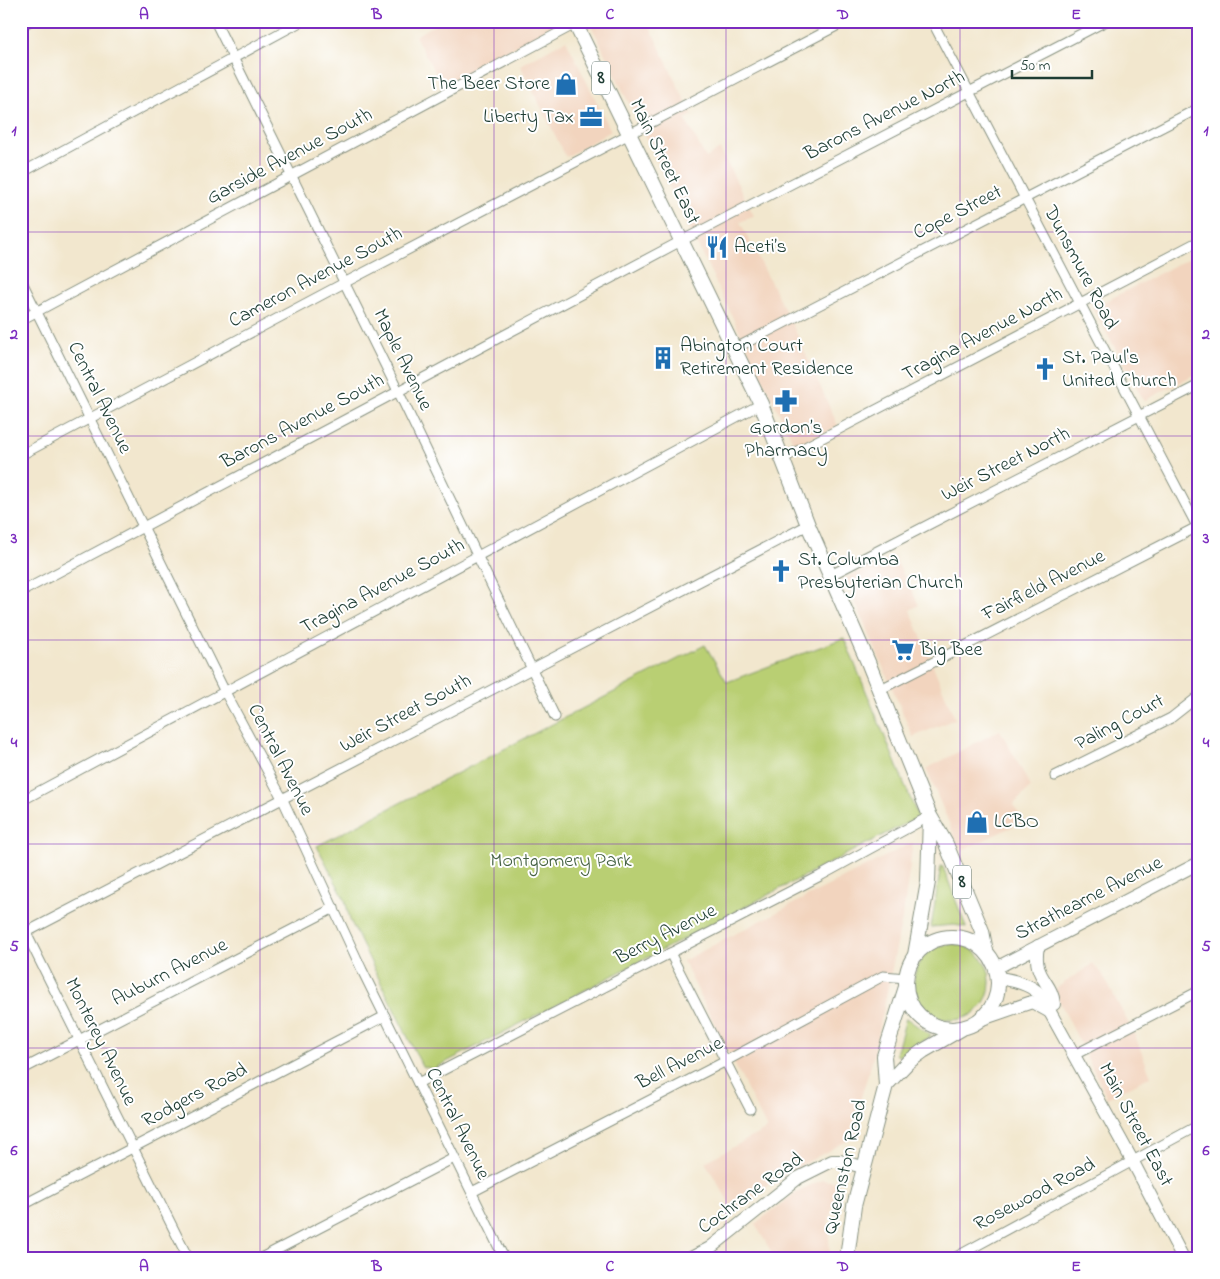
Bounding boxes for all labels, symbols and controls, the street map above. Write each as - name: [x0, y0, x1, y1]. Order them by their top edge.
- text: A: [139, 3, 149, 27]
- text: B: [371, 3, 383, 27]
- text: C: [606, 3, 615, 27]
- text: D: [836, 3, 849, 27]
- text: E: [1071, 3, 1081, 27]
- scale bar: [1012, 48, 1092, 80]
- text: 50 m: [1020, 55, 1051, 77]
- road number: 8: [592, 62, 610, 94]
- street label: Barons Avenue North: [799, 63, 970, 170]
- place label: The Beer Store: [427, 70, 550, 99]
- shop icon: The Beer Store: [553, 71, 579, 97]
- street label: Main Street East: [621, 94, 707, 230]
- street label: Garside Avenue South: [202, 101, 378, 213]
- place label: Liberty Tax: [483, 103, 574, 132]
- office icon: Liberty Tax: [578, 104, 604, 130]
- text: 1: [11, 119, 17, 143]
- text: 1: [1203, 119, 1209, 143]
- street label: Cope Street: [908, 178, 1008, 248]
- street label: Dunsmure Road: [1035, 200, 1125, 335]
- street label: Cameron Avenue South: [224, 220, 408, 336]
- place label: Aceti’s: [734, 233, 787, 262]
- restaurant icon: Aceti’s: [704, 234, 730, 260]
- street label: Tragina Avenue North: [898, 280, 1069, 390]
- street label: Maple Avenue: [365, 304, 439, 416]
- text: 2: [9, 323, 18, 347]
- text: 2: [1201, 323, 1210, 347]
- place label: Abington Court Retirement Residence: [680, 332, 853, 384]
- street label: Central Avenue: [59, 337, 139, 459]
- place label: St. Paul's United Church: [1062, 344, 1176, 396]
- building icon: Abington Court Retirement Residence: [650, 345, 676, 371]
- church icon: St. Paul's United Church: [1032, 356, 1058, 382]
- street label: Barons Avenue South: [215, 367, 390, 478]
- pharmacy icon: Gordon’s Pharmacy: [773, 388, 799, 414]
- place label: Gordon’s Pharmacy: [744, 414, 828, 466]
- street label: Weir Street North: [937, 420, 1075, 510]
- text: 3: [10, 527, 18, 551]
- text: 3: [1202, 527, 1210, 551]
- street label: Tragina Avenue South: [296, 531, 471, 643]
- street label: Fairfield Avenue: [976, 542, 1111, 630]
- place label: St. Columba Presbyterian Church: [798, 546, 963, 598]
- church icon: St. Columba Presbyterian Church: [768, 558, 794, 584]
- place label: Big Bee: [919, 636, 982, 666]
- supermarket icon: Big Bee: [890, 637, 916, 663]
- street label: Weir Street South: [335, 667, 477, 761]
- street label: Paling Court: [1070, 687, 1171, 760]
- street label: Central Avenue: [239, 699, 321, 821]
- text: 4: [10, 731, 18, 755]
- text: 4: [1202, 731, 1210, 755]
- place label: LCBO: [994, 808, 1039, 837]
- shop icon: LCBO: [964, 809, 990, 835]
- park label: Montgomery Park: [490, 847, 632, 877]
- street label: Strathearne Avenue: [1010, 849, 1168, 949]
- road number: 8: [953, 866, 971, 899]
- street label: Berry Avenue: [609, 897, 722, 974]
- street label: Auburn Avenue: [107, 931, 233, 1015]
- text: 5: [9, 935, 19, 959]
- text: 5: [1201, 935, 1211, 959]
- street label: Monterey Avenue: [56, 973, 144, 1111]
- street label: Bell Avenue: [631, 1030, 728, 1099]
- street label: Rodgers Road: [137, 1056, 253, 1137]
- street label: Main Street East: [1090, 1058, 1180, 1192]
- street label: Central Avenue: [417, 1063, 497, 1185]
- street label: Queenston Road: [816, 1097, 876, 1237]
- text: 6: [9, 1139, 18, 1163]
- text: 6: [1201, 1139, 1210, 1163]
- street label: Cochrane Road: [692, 1146, 810, 1242]
- street label: Rosewood Road: [969, 1151, 1101, 1239]
- text: A: [139, 1255, 149, 1279]
- text: B: [371, 1255, 383, 1279]
- text: C: [606, 1255, 615, 1279]
- text: D: [836, 1255, 849, 1279]
- text: E: [1071, 1255, 1081, 1279]

